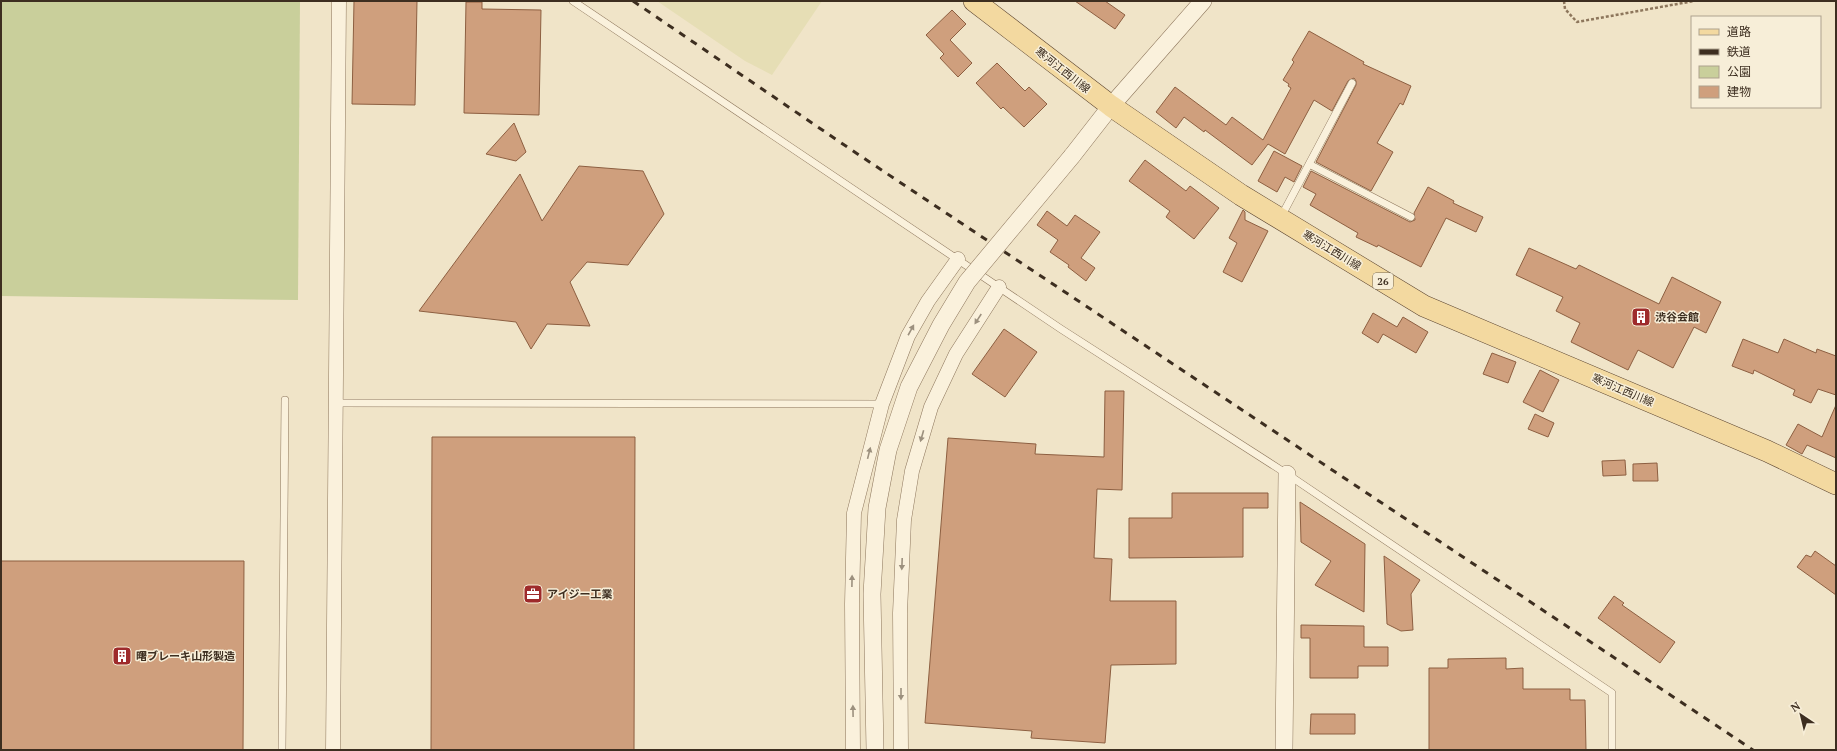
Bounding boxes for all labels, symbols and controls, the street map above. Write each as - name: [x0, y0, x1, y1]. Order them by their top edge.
- legend: [1691, 16, 1821, 108]
- text: 道路: [1727, 24, 1751, 39]
- street label: 寒河江西川線: [1033, 44, 1093, 96]
- text: 鉄道: [1727, 44, 1751, 59]
- text: 公園: [1727, 64, 1751, 79]
- text: 建物: [1727, 84, 1751, 99]
- street label: 寒河江西川線: [1300, 227, 1364, 273]
- road number: 26: [1373, 273, 1393, 289]
- building icon: 渋谷会館: [1630, 306, 1652, 328]
- place label: 渋谷会館: [1655, 310, 1699, 324]
- one-way arrow: [974, 314, 982, 324]
- one-way arrow: [908, 325, 915, 336]
- street label: 寒河江西川線: [1590, 371, 1656, 409]
- one-way arrow: [919, 430, 925, 442]
- one-way arrow: [866, 447, 872, 459]
- one-way arrow: [899, 558, 905, 571]
- one-way arrow: [849, 574, 855, 587]
- office icon: アイジー工業: [522, 583, 544, 605]
- place label: アイジー工業: [547, 587, 612, 601]
- building icon: 曙ブレーキ山形製造: [111, 645, 133, 667]
- place label: 曙ブレーキ山形製造: [136, 649, 235, 663]
- one-way arrow: [898, 688, 904, 701]
- north arrow: [1781, 695, 1821, 735]
- text: N: [1788, 698, 1803, 715]
- one-way arrow: [850, 704, 856, 717]

